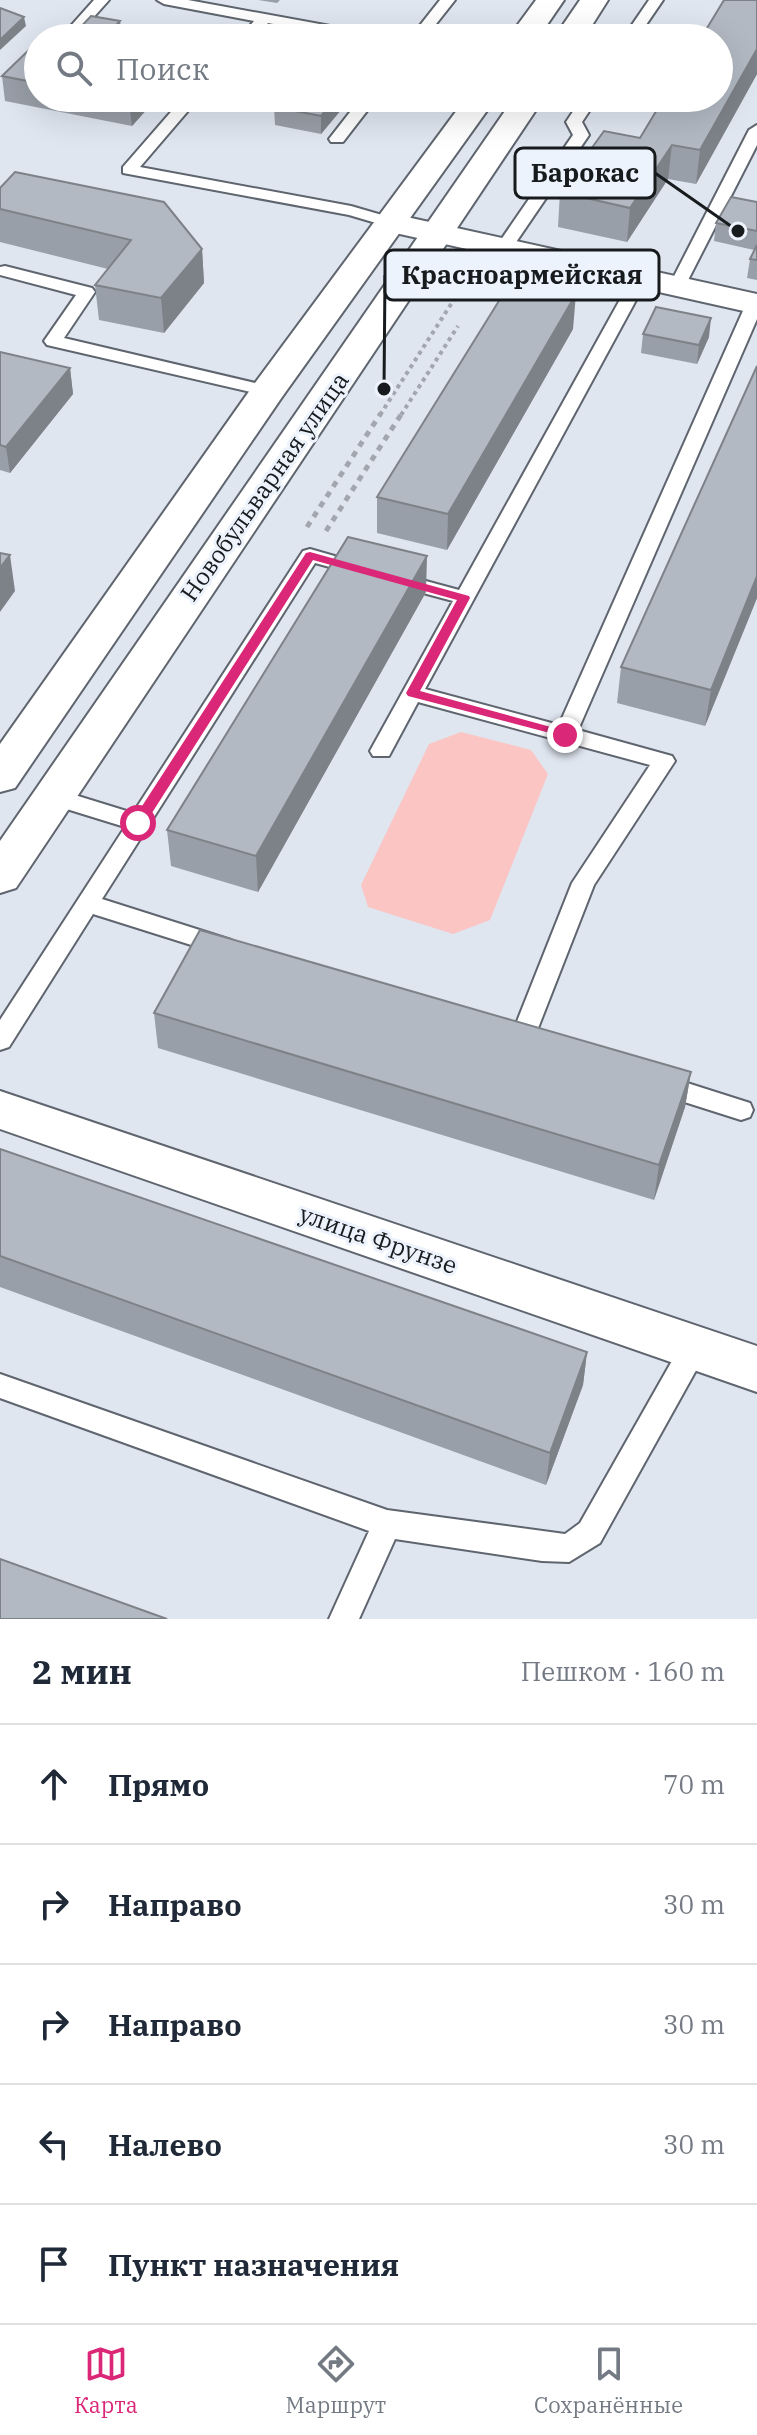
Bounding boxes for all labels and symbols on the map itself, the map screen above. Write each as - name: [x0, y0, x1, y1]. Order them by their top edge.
- callout: Барокас: [515, 148, 655, 198]
- text: Барокас: [531, 155, 639, 189]
- callout: Красноармейская: [385, 250, 659, 300]
- text: Красноармейская: [401, 257, 643, 291]
- street label: Новобульварная улица: [173, 366, 356, 607]
- route end: [547, 717, 583, 753]
- route start: [120, 805, 156, 841]
- street label: улица Фрунзе: [295, 1197, 461, 1281]

